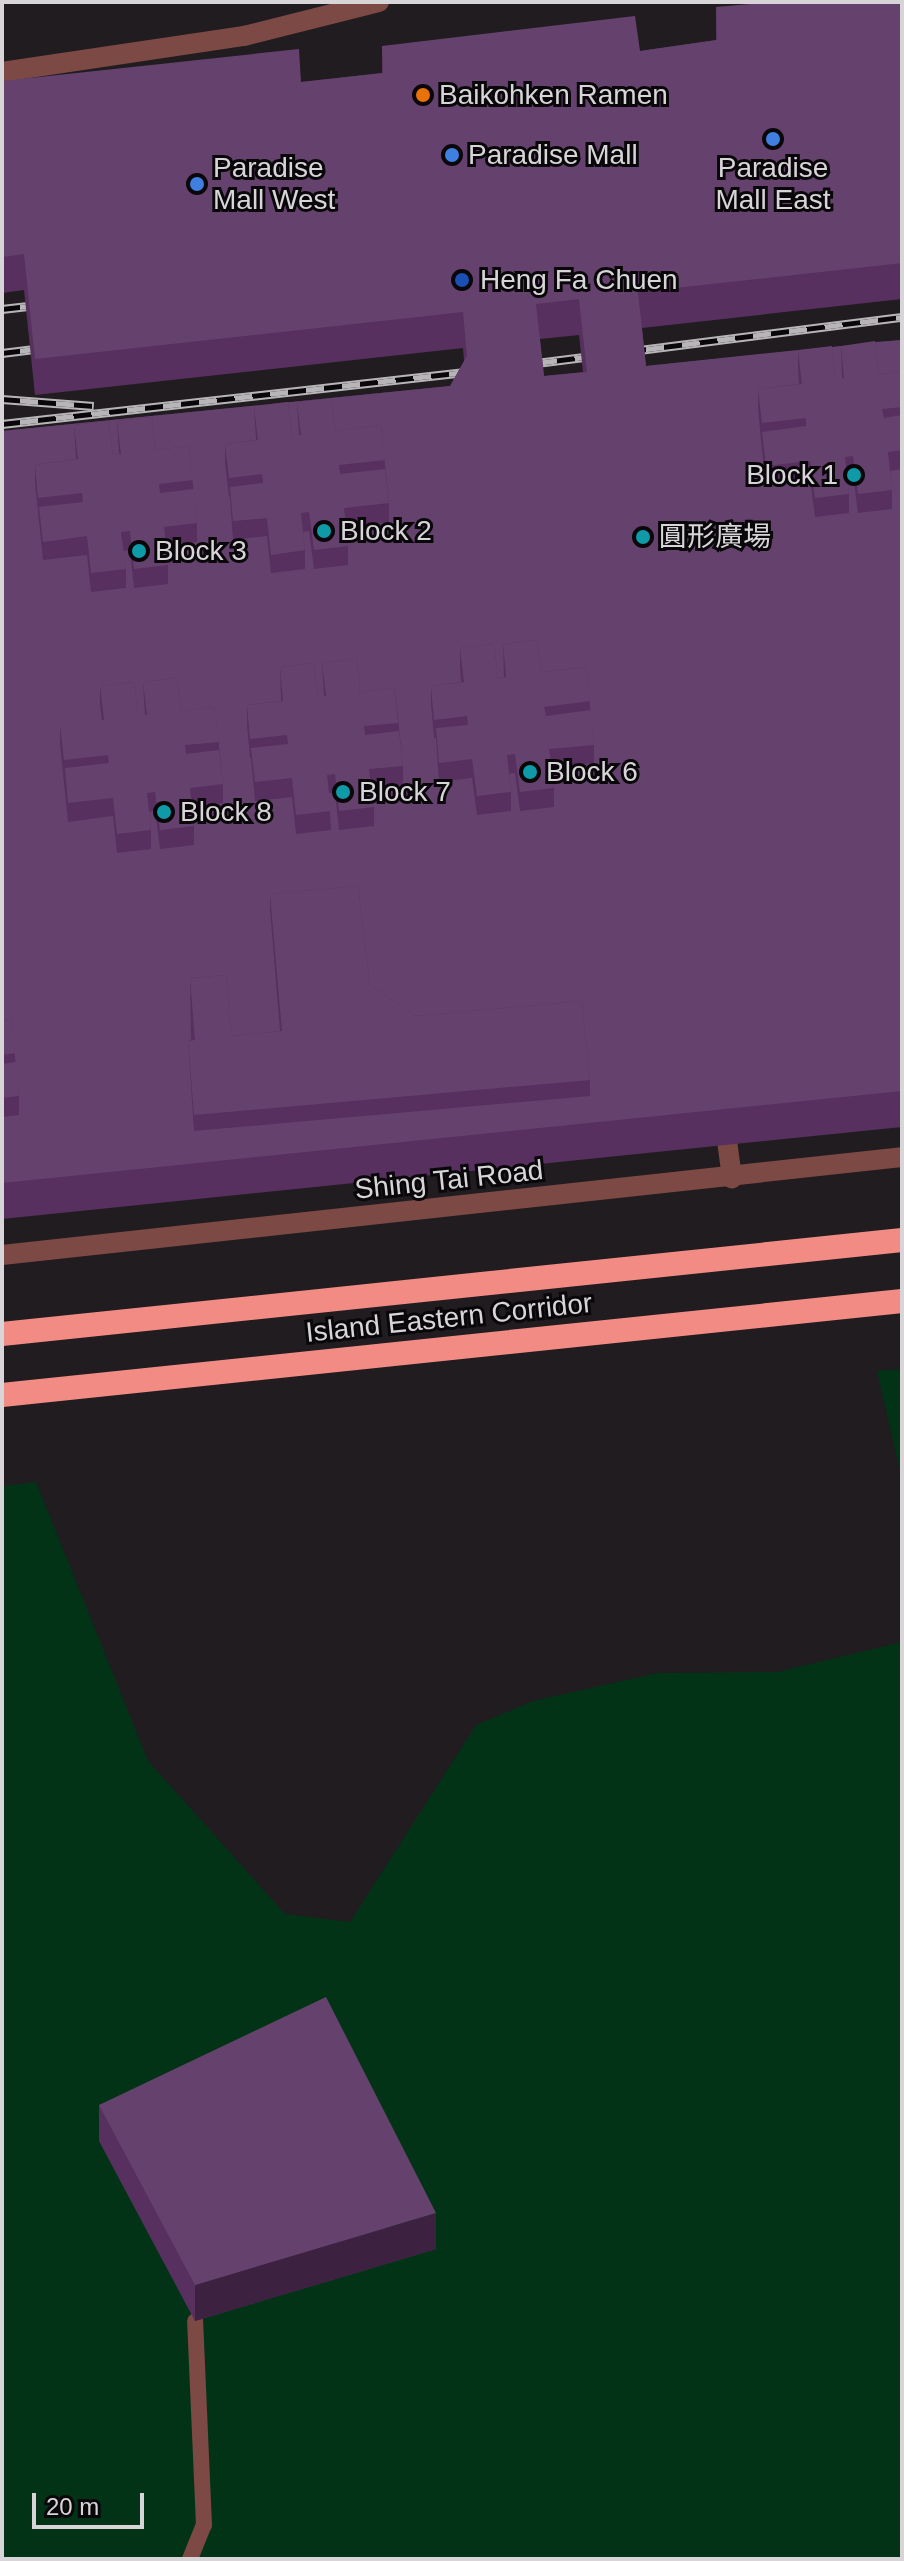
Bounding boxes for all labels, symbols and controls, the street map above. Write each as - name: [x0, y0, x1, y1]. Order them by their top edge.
- place label: Baikohken Ramen: [439, 78, 668, 112]
- marker: Baikohken Ramen: [414, 86, 432, 104]
- marker: Paradise Mall East: [764, 130, 782, 148]
- place label: Paradise Mall: [468, 138, 638, 172]
- marker: Paradise Mall: [443, 146, 461, 164]
- place label: Paradise Mall West: [213, 151, 335, 217]
- place label: Paradise Mall East: [715, 151, 831, 217]
- marker: Paradise Mall West: [188, 175, 206, 193]
- place label: Heng Fa Chuen: [480, 263, 678, 297]
- marker: Heng Fa Chuen: [451, 269, 473, 291]
- place label: Block 1: [746, 458, 838, 492]
- marker: Block 1: [845, 466, 863, 484]
- place label: Block 2: [340, 514, 432, 548]
- place label: 圓形廣場: [659, 520, 771, 554]
- marker: Block 2: [315, 522, 333, 540]
- marker: 圓形廣場: [634, 528, 652, 546]
- place label: Block 3: [155, 534, 247, 568]
- marker: Block 3: [130, 542, 148, 560]
- place label: Block 6: [546, 755, 638, 789]
- marker: Block 6: [521, 763, 539, 781]
- place label: Block 7: [359, 775, 451, 809]
- marker: Block 7: [334, 783, 352, 801]
- place label: Block 8: [180, 795, 272, 829]
- marker: Block 8: [155, 803, 173, 821]
- street label: Shing Tai Road: [353, 1153, 545, 1207]
- street label: Island Eastern Corridor: [304, 1286, 594, 1350]
- scale bar: [36, 2477, 148, 2527]
- text: 20 m: [46, 2493, 99, 2520]

